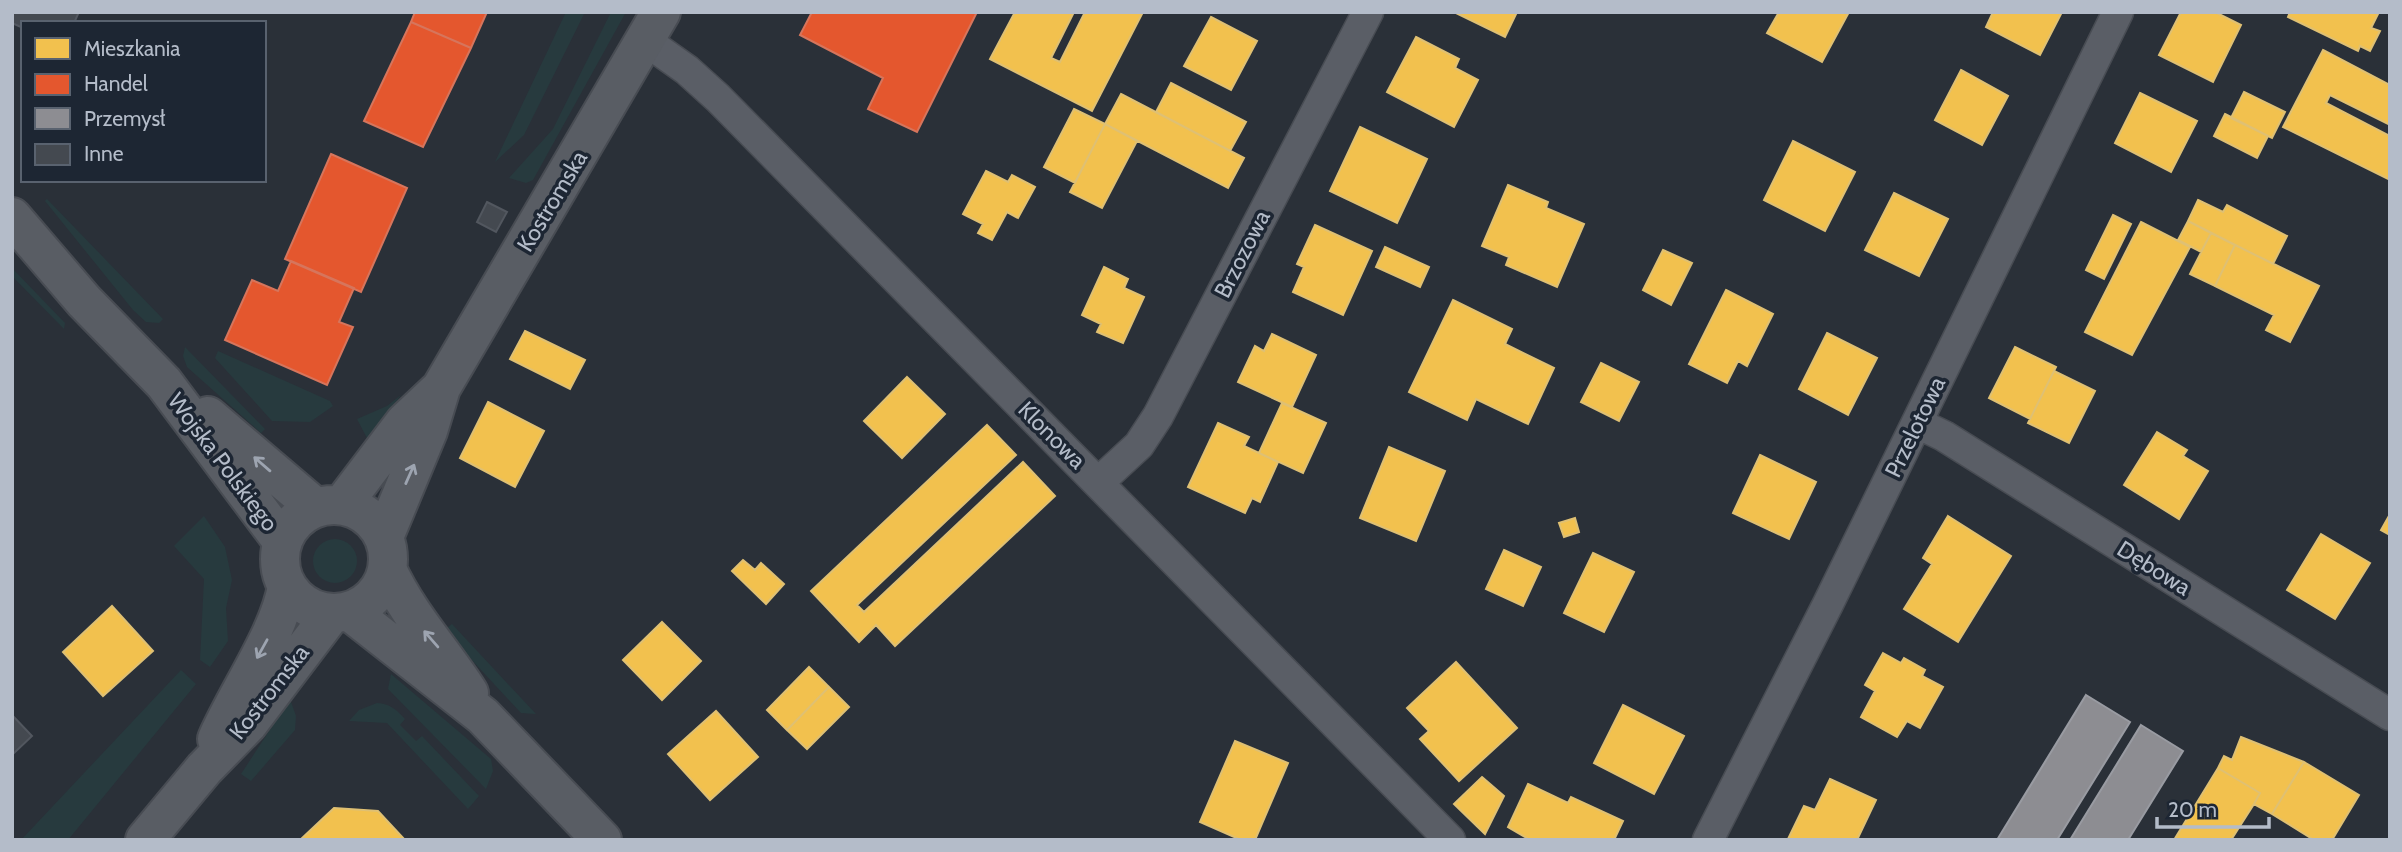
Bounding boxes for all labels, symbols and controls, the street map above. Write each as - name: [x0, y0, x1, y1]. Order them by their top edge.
- legend: [21, 21, 266, 182]
- text: Mieszkania: [84, 36, 180, 61]
- text: Handel: [84, 71, 148, 96]
- text: Przemysł: [84, 106, 165, 131]
- text: Inne: [84, 141, 124, 166]
- street label: Kostromska: [511, 145, 593, 257]
- street label: Brzozowa: [1208, 205, 1276, 303]
- street label: Przelotowa: [1879, 372, 1951, 482]
- street label: Wojska Polskiego: [162, 387, 284, 537]
- street label: Klonowa: [1012, 395, 1092, 475]
- one-way arrow: [254, 456, 272, 472]
- one-way arrow: [404, 464, 417, 485]
- street label: Dębowa: [2112, 535, 2196, 601]
- one-way arrow: [423, 630, 439, 648]
- street label: Kostromska: [223, 639, 315, 745]
- one-way arrow: [255, 639, 269, 659]
- scale bar: [2157, 786, 2269, 830]
- text: 20 m: [2168, 797, 2217, 822]

